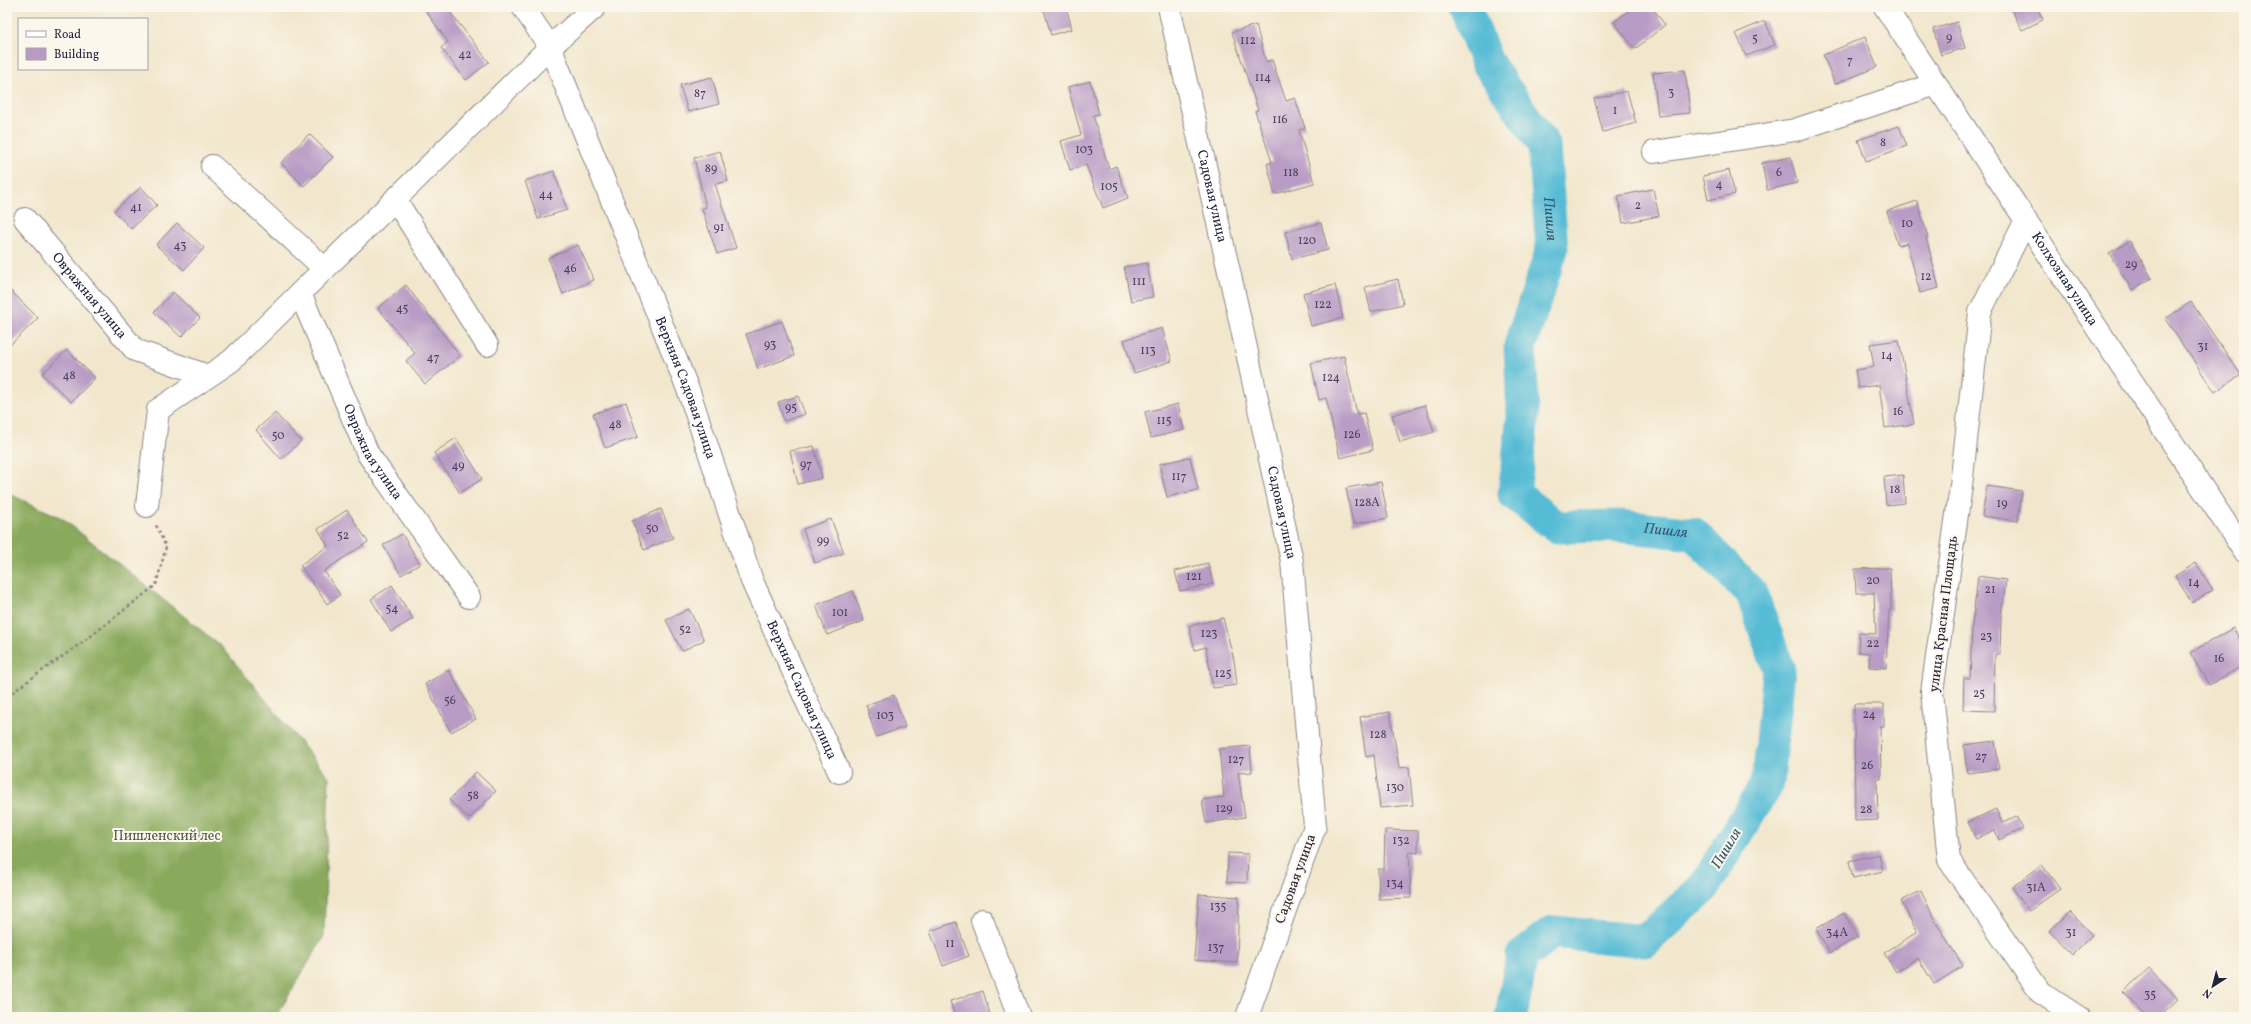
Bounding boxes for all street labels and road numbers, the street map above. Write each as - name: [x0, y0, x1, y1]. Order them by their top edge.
- street label: Садовая улица: [1192, 148, 1232, 244]
- street label: Колхозная улица: [2027, 228, 2102, 330]
- street label: Овражная улица: [47, 248, 131, 343]
- street label: Верхняя Садовая улица: [650, 314, 720, 462]
- street label: Овражная улица: [338, 401, 407, 504]
- street label: Садовая улица: [1262, 465, 1301, 561]
- street label: улица Красная Площадь: [1925, 535, 1963, 693]
- street label: Верхняя Садовая улица: [762, 617, 841, 762]
- street label: Садовая улица: [1271, 831, 1321, 927]

